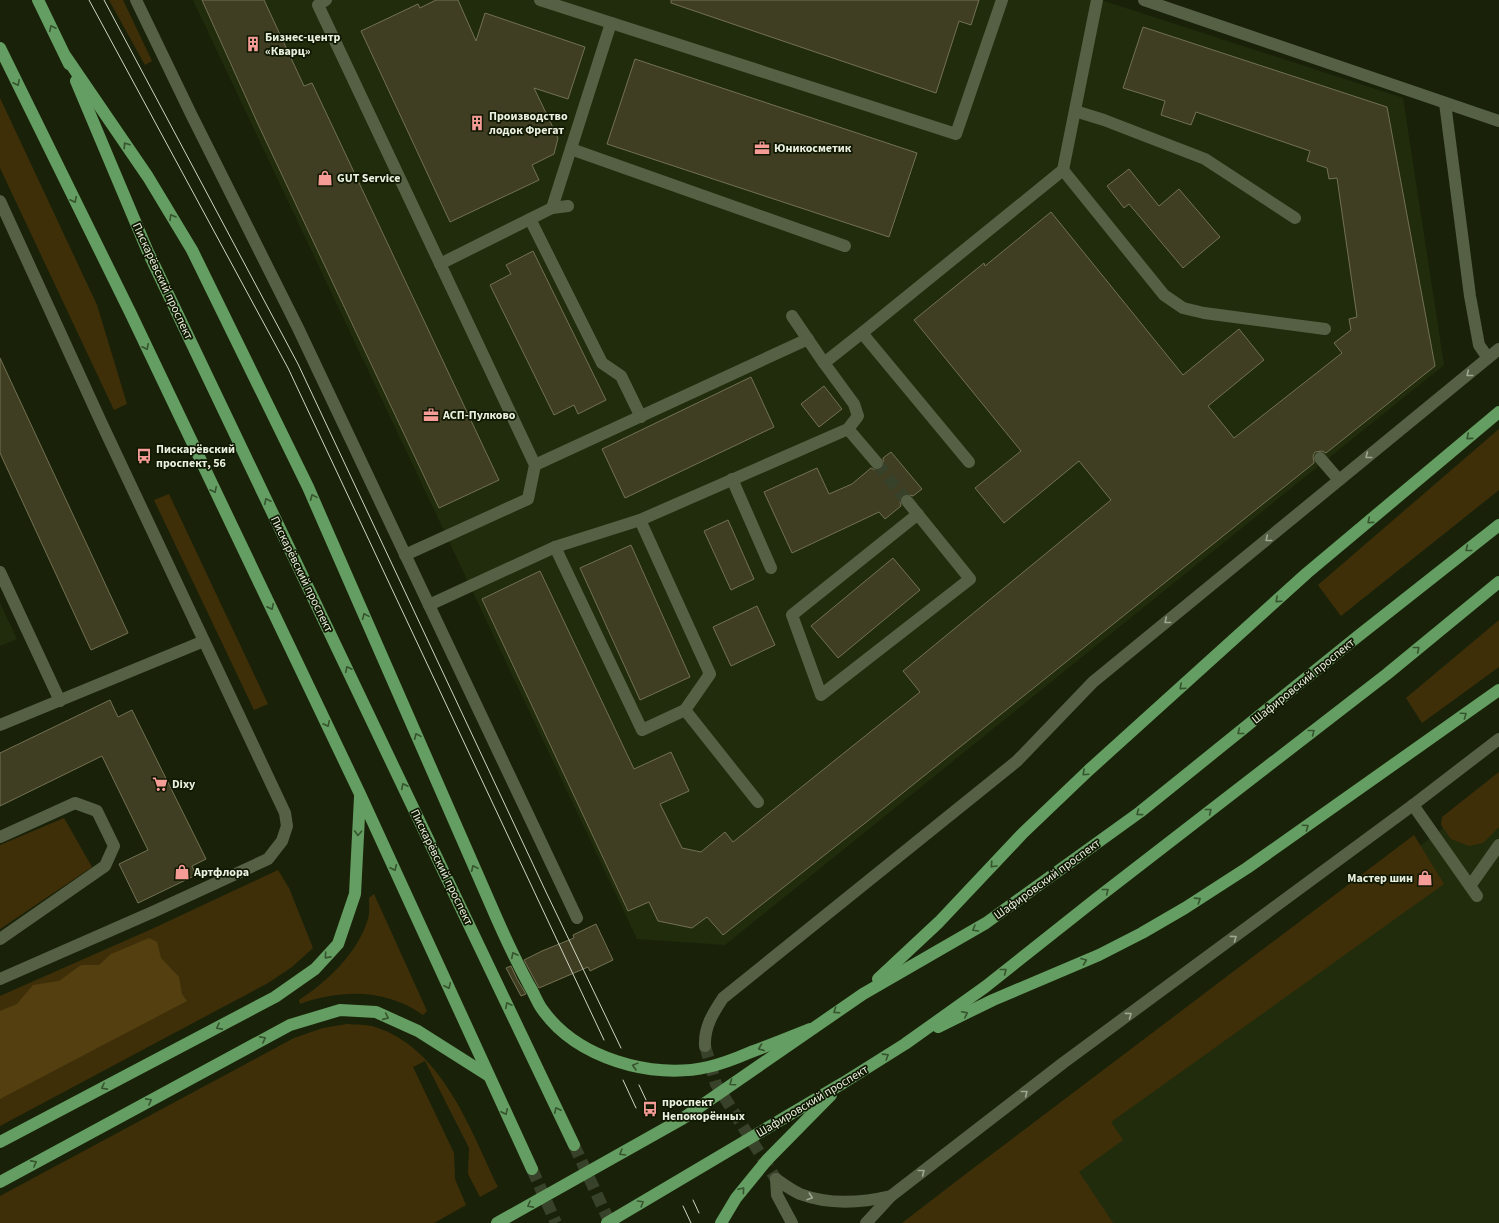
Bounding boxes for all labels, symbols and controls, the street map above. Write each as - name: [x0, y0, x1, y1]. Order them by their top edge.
- one-way arrow: [49, 25, 57, 33]
- place label: Бизнес-центр «Кварц»: [265, 29, 341, 60]
- building icon: Бизнес-центр «Кварц»: [244, 35, 262, 53]
- one-way arrow: [12, 79, 20, 86]
- place label: Производство лодок Фрегат: [489, 108, 568, 139]
- building icon: Производство лодок Фрегат: [468, 114, 486, 132]
- office icon: Юникосметик: [753, 139, 771, 157]
- place label: Юникосметик: [774, 140, 852, 157]
- one-way arrow: [124, 142, 131, 149]
- shop icon: GUT Service: [316, 169, 334, 187]
- place label: GUT Service: [337, 170, 401, 187]
- one-way arrow: [70, 196, 77, 203]
- one-way arrow: [169, 214, 177, 221]
- street label: Пискарёвский проспект: [128, 220, 197, 343]
- one-way arrow: [141, 343, 149, 351]
- one-way arrow: [1466, 369, 1473, 376]
- office icon: АСП-Пулково: [422, 406, 440, 424]
- place label: АСП-Пулково: [442, 407, 516, 424]
- one-way arrow: [1467, 433, 1474, 440]
- place label: Пискарёвский проспект, 56: [156, 441, 235, 472]
- bus stop icon: Пискарёвский проспект, 56: [135, 447, 153, 465]
- one-way arrow: [1366, 452, 1373, 459]
- one-way arrow: [209, 486, 217, 493]
- one-way arrow: [310, 494, 318, 502]
- one-way arrow: [264, 498, 272, 506]
- street label: Пискарёвский проспект: [266, 513, 337, 635]
- one-way arrow: [1367, 517, 1374, 524]
- one-way arrow: [1265, 534, 1272, 541]
- one-way arrow: [1466, 545, 1473, 552]
- one-way arrow: [1276, 595, 1283, 602]
- one-way arrow: [266, 603, 274, 610]
- one-way arrow: [362, 613, 370, 621]
- one-way arrow: [1165, 617, 1172, 624]
- street label: Шафировский проспект: [1248, 634, 1359, 728]
- one-way arrow: [1412, 647, 1420, 654]
- one-way arrow: [345, 666, 353, 673]
- one-way arrow: [1179, 682, 1187, 689]
- one-way arrow: [1460, 712, 1467, 720]
- one-way arrow: [322, 720, 330, 728]
- one-way arrow: [1237, 727, 1244, 734]
- one-way arrow: [1308, 730, 1315, 737]
- one-way arrow: [414, 732, 422, 740]
- one-way arrow: [1082, 769, 1090, 776]
- supermarket icon: Dixy: [151, 775, 169, 793]
- place label: Dixy: [172, 776, 196, 793]
- one-way arrow: [401, 783, 409, 791]
- street label: Пискарёвский проспект: [406, 806, 477, 928]
- one-way arrow: [1136, 808, 1143, 815]
- one-way arrow: [1205, 809, 1212, 816]
- one-way arrow: [1301, 825, 1308, 832]
- one-way arrow: [354, 830, 362, 836]
- street label: Шафировский проспект: [991, 835, 1104, 924]
- one-way arrow: [990, 860, 998, 868]
- shop icon: Артфлора: [173, 863, 191, 881]
- one-way arrow: [389, 863, 397, 871]
- place label: Артфлора: [193, 864, 249, 881]
- one-way arrow: [471, 864, 479, 872]
- shop icon: Мастер шин: [1416, 869, 1434, 887]
- place label: Мастер шин: [1347, 870, 1413, 887]
- one-way arrow: [1102, 889, 1109, 896]
- one-way arrow: [1194, 897, 1201, 904]
- one-way arrow: [972, 924, 980, 931]
- one-way arrow: [1229, 935, 1236, 942]
- one-way arrow: [324, 951, 331, 959]
- one-way arrow: [511, 952, 519, 960]
- one-way arrow: [1079, 958, 1087, 966]
- one-way arrow: [1000, 969, 1007, 976]
- one-way arrow: [443, 982, 451, 989]
- one-way arrow: [505, 1001, 513, 1009]
- one-way arrow: [833, 1007, 840, 1014]
- one-way arrow: [961, 1011, 968, 1019]
- one-way arrow: [381, 1012, 389, 1020]
- one-way arrow: [1125, 1012, 1132, 1020]
- one-way arrow: [216, 1022, 223, 1029]
- one-way arrow: [259, 1037, 266, 1044]
- one-way arrow: [757, 1044, 764, 1052]
- one-way arrow: [882, 1053, 889, 1061]
- street label: Шафировский проспект: [753, 1061, 872, 1142]
- one-way arrow: [631, 1062, 638, 1071]
- one-way arrow: [729, 1078, 736, 1086]
- one-way arrow: [101, 1083, 108, 1090]
- one-way arrow: [1021, 1090, 1028, 1097]
- place label: проспект Непокорённых: [662, 1094, 745, 1125]
- one-way arrow: [144, 1099, 152, 1106]
- bus stop icon: проспект Непокорённых: [641, 1100, 659, 1118]
- one-way arrow: [554, 1106, 562, 1114]
- one-way arrow: [500, 1107, 508, 1115]
- one-way arrow: [619, 1148, 626, 1155]
- one-way arrow: [30, 1161, 37, 1168]
- one-way arrow: [918, 1170, 925, 1177]
- one-way arrow: [738, 1188, 745, 1195]
- one-way arrow: [806, 1192, 813, 1201]
- one-way arrow: [526, 1200, 534, 1208]
- one-way arrow: [637, 1200, 644, 1208]

